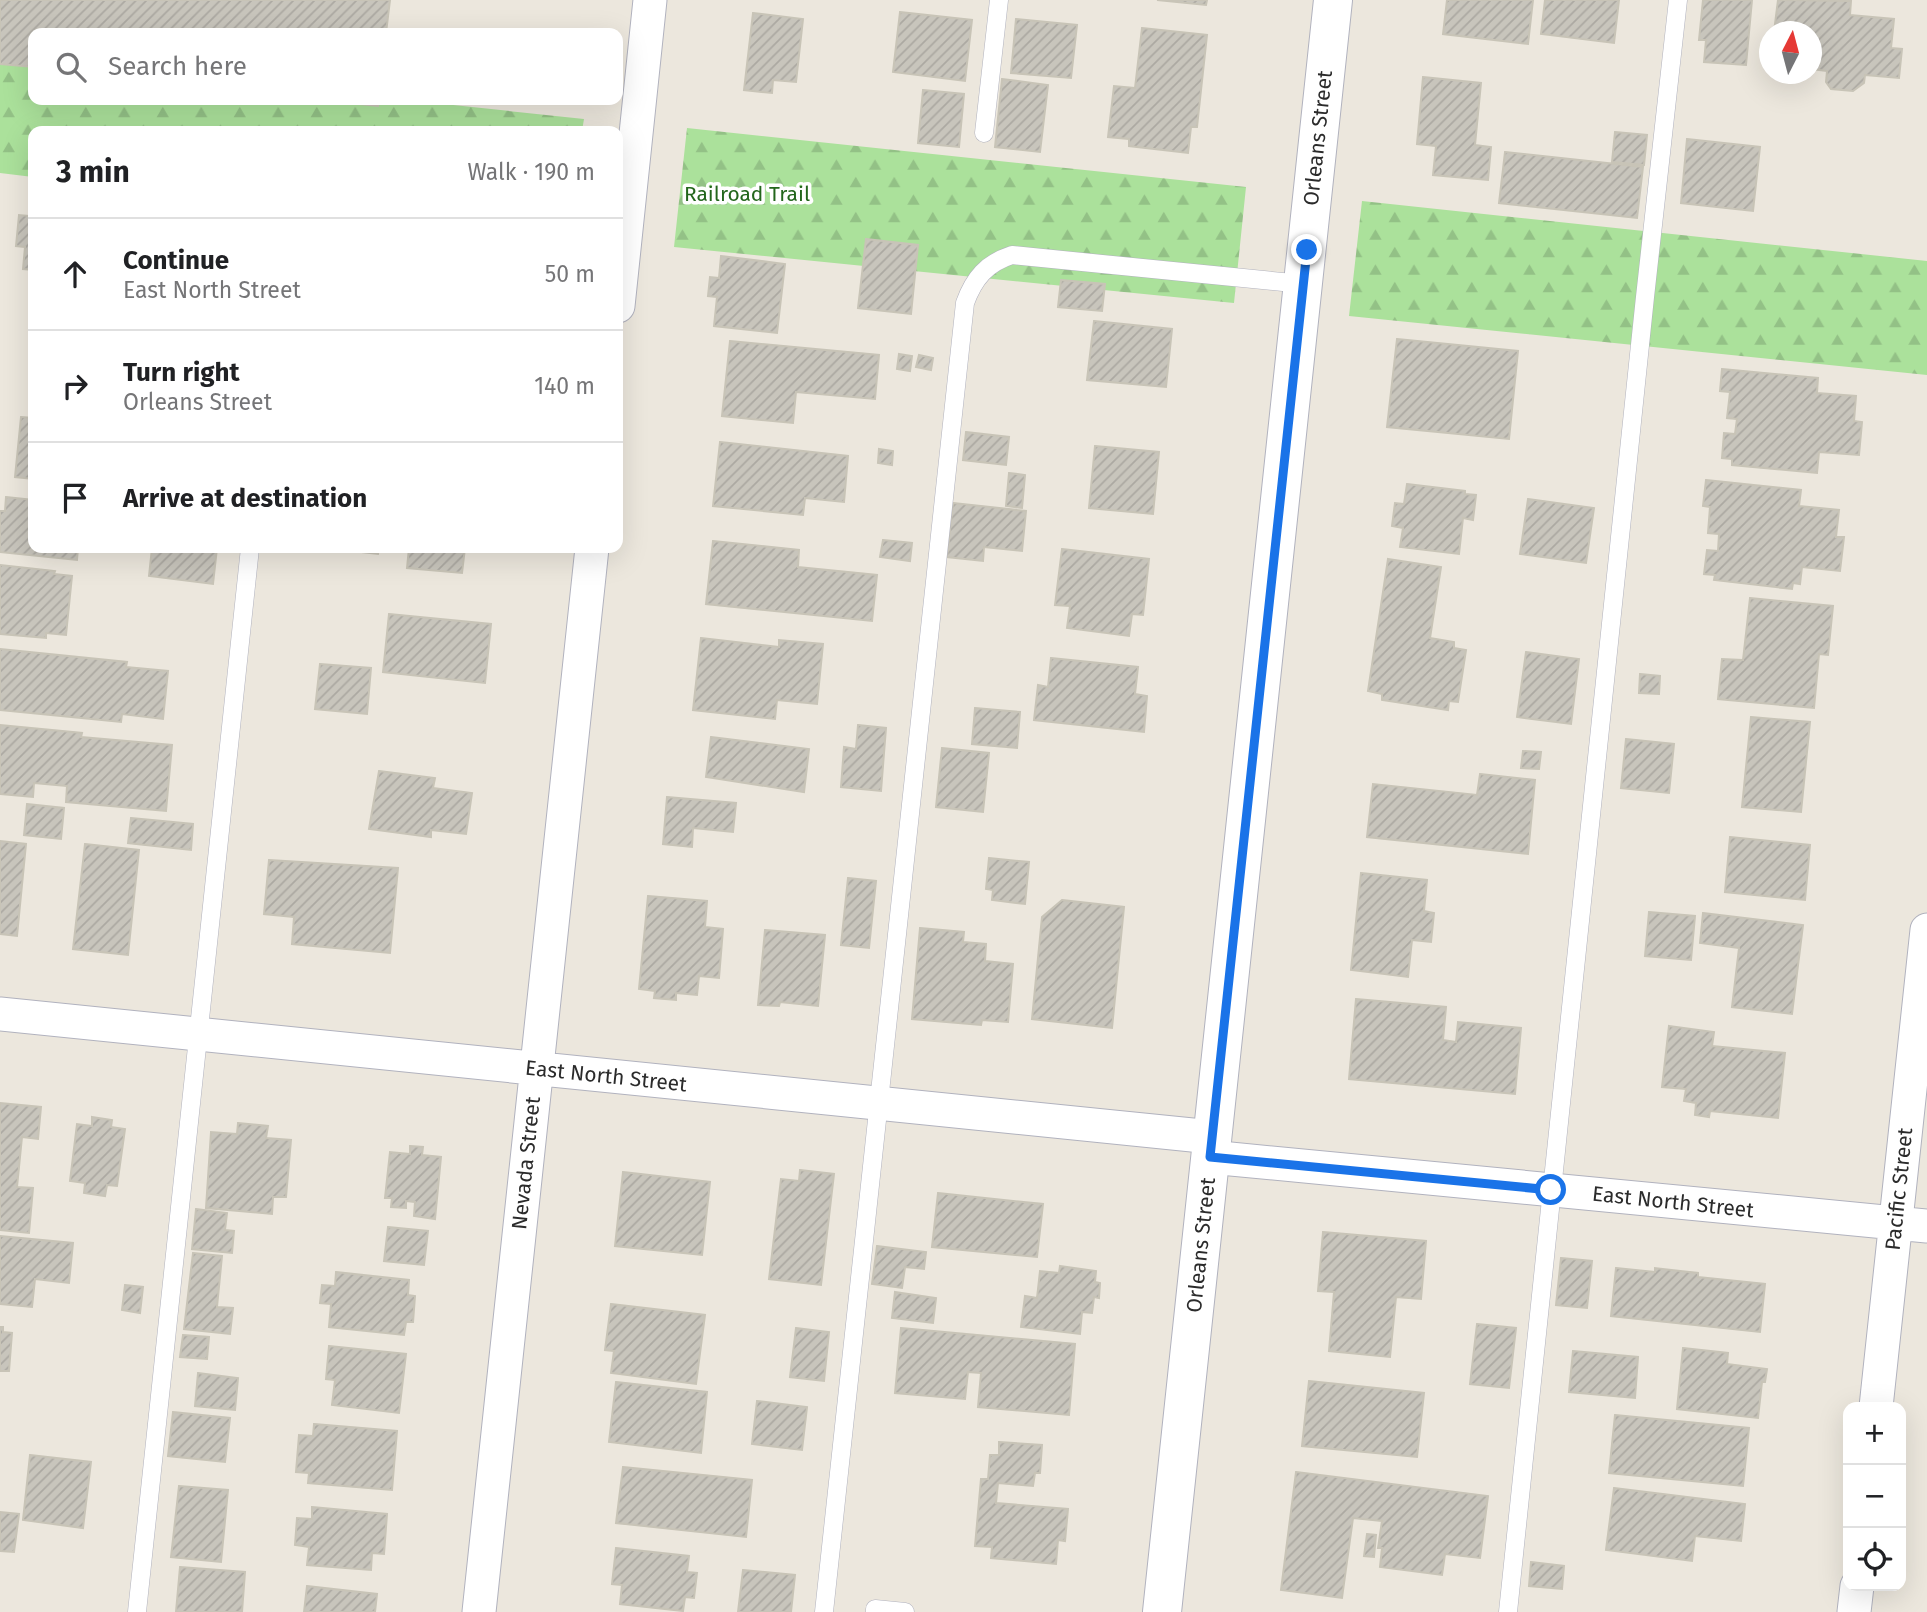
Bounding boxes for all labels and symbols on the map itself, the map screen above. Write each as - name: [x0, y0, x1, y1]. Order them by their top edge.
- north arrow: [1759, 21, 1822, 84]
- street label: Orleans Street: [1298, 69, 1338, 207]
- park label: Railroad Trail: [684, 181, 810, 207]
- route end: [1291, 234, 1322, 265]
- street label: East North Street: [524, 1055, 688, 1097]
- street label: Nevada Street: [506, 1095, 546, 1231]
- street label: Pacific Street: [1880, 1126, 1918, 1252]
- route start: [1535, 1174, 1566, 1205]
- street label: Orleans Street: [1181, 1176, 1221, 1314]
- street label: East North Street: [1591, 1181, 1755, 1223]

